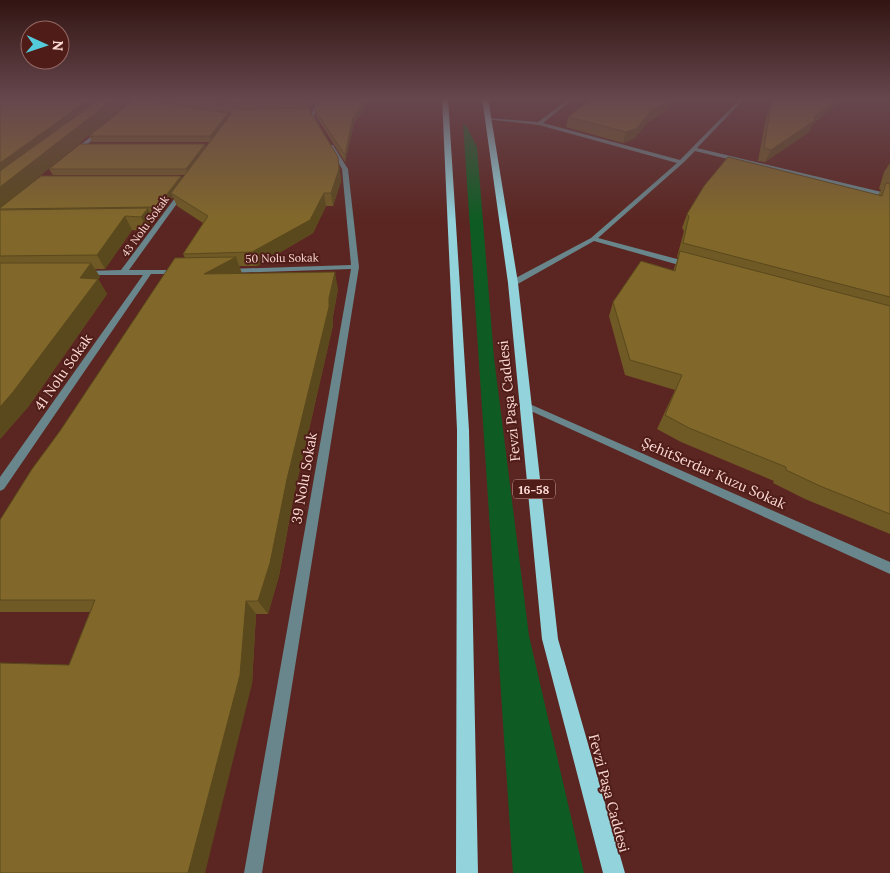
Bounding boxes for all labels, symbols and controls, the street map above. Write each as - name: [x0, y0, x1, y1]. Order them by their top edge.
- north arrow: [20, 20, 70, 70]
- text: N: [49, 40, 67, 52]
- street label: 43 Nolu Sokak: [118, 193, 172, 259]
- street label: 50 Nolu Sokak: [245, 250, 319, 266]
- street label: 41 Nolu Sokak: [30, 330, 96, 414]
- street label: Fevzi Paşa Caddesi: [494, 340, 524, 462]
- street label: 39 Nolu Sokak: [287, 430, 321, 525]
- street label: ŞehitSerdar Kuzu Sokak: [639, 433, 789, 513]
- road number: 16-58: [513, 479, 555, 498]
- street label: Fevzi Paşa Caddesi: [585, 732, 633, 854]

